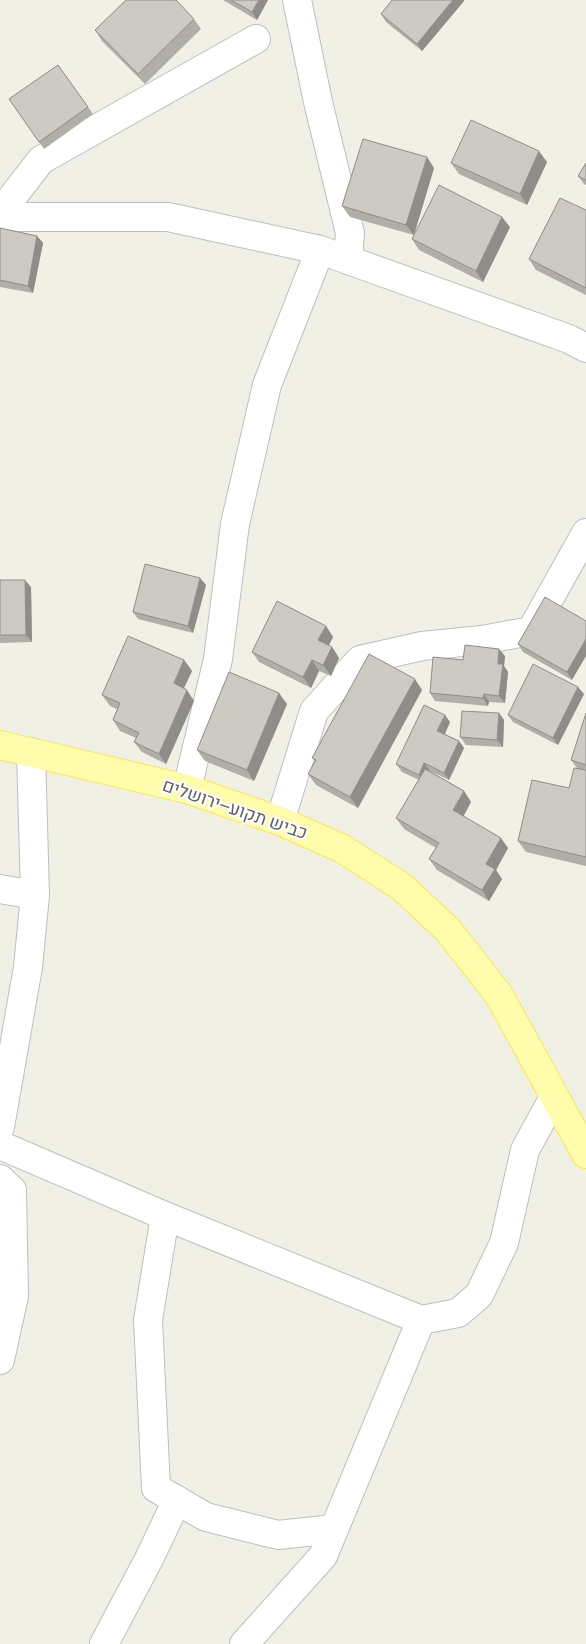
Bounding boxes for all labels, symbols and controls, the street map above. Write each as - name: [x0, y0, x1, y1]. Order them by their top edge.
- street label: כביש תקוע–ירושלים: [160, 773, 311, 844]

